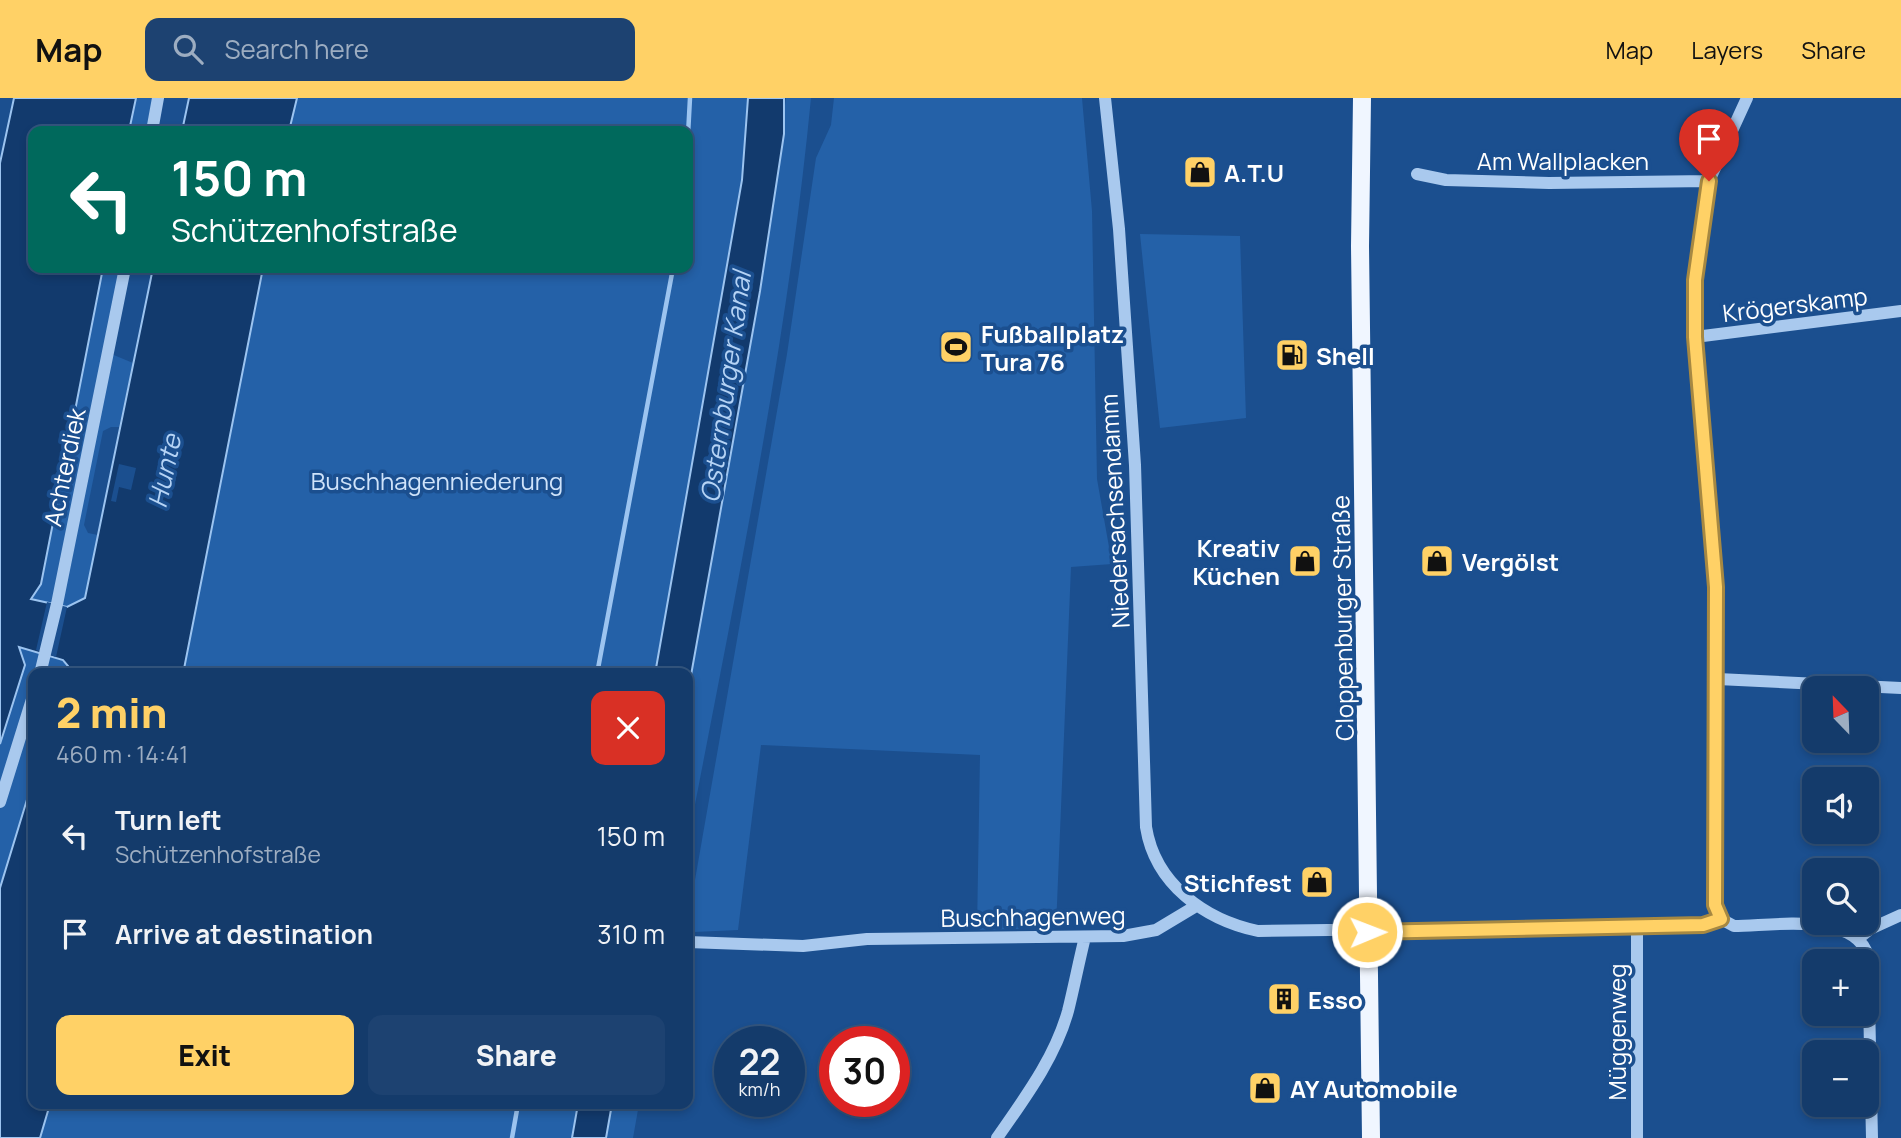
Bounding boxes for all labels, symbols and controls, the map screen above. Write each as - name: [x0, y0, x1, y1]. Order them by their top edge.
- search box: [145, 18, 635, 81]
- text: Map: [35, 27, 103, 72]
- icon: search: [169, 30, 207, 68]
- text: Search here: [225, 31, 369, 67]
- text: Map: [1606, 33, 1653, 66]
- text: Layers: [1691, 33, 1763, 66]
- text: Share: [1801, 33, 1866, 66]
- pin: [1679, 109, 1739, 181]
- icon: arrive: [1690, 120, 1728, 158]
- text: 150 m: [171, 144, 307, 211]
- street label: Am Wallplacken: [1477, 144, 1649, 177]
- shop icon: A.T.U: [1181, 153, 1219, 191]
- icon: left: [56, 154, 147, 245]
- place label: A.T.U: [1224, 156, 1284, 189]
- text: Schützenhofstraße: [171, 208, 458, 252]
- water label: Osternburger Kanal: [691, 266, 759, 505]
- street label: Krögerskamp: [1721, 279, 1869, 329]
- place label: Fußballplatz Tura 76: [981, 317, 1124, 378]
- sports icon: Fußballplatz Tura 76: [937, 328, 975, 366]
- fuel station icon: Shell: [1273, 336, 1311, 374]
- place label: Shell: [1316, 339, 1375, 372]
- street label: Niedersachsendamm: [1091, 393, 1137, 629]
- street label: Achterdiek: [35, 404, 93, 529]
- water label: Hunte: [139, 429, 190, 511]
- park label: Buschhagenniederung: [311, 464, 563, 497]
- street label: Cloppenburger Straße: [1323, 495, 1361, 741]
- place label: Kreativ Küchen: [1192, 531, 1280, 592]
- shop icon: Kreativ Küchen: [1286, 542, 1324, 580]
- shop icon: Vergölst: [1418, 542, 1456, 580]
- place label: Vergölst: [1462, 545, 1559, 578]
- north arrow: [1802, 676, 1880, 752]
- map controls: [1802, 676, 1879, 1117]
- text: 2 min: [56, 683, 167, 741]
- button: close: [591, 691, 665, 765]
- text: 460 m · 14:41: [56, 738, 188, 770]
- button: sound: [1802, 767, 1879, 844]
- text: Turn left: [115, 802, 222, 838]
- icon: left: [56, 817, 94, 855]
- text: 150 m: [597, 818, 665, 854]
- text: Schützenhofstraße: [115, 838, 321, 870]
- button: search: [1802, 858, 1879, 935]
- shop icon: Stichfest: [1298, 863, 1336, 901]
- place label: Stichfest: [1184, 866, 1292, 899]
- position arrow: [1330, 895, 1404, 969]
- street label: Buschhagenweg: [940, 898, 1126, 934]
- icon: arrive: [56, 915, 94, 953]
- text: Arrive at destination: [115, 916, 373, 952]
- text: 310 m: [597, 916, 665, 952]
- button: +: [1802, 949, 1879, 1026]
- street label: Müggenweg: [1600, 964, 1633, 1100]
- building icon: Esso: [1265, 980, 1303, 1018]
- place label: Esso: [1308, 983, 1363, 1016]
- button: Exit: [56, 1015, 354, 1095]
- button: Share: [368, 1015, 665, 1095]
- speed limit sign: 30: [819, 1026, 910, 1117]
- text: 22: [739, 1038, 780, 1086]
- button: −: [1802, 1040, 1879, 1117]
- shop icon: AY Automobile: [1246, 1069, 1284, 1107]
- place label: AY Automobile: [1290, 1072, 1458, 1105]
- text: km/h: [739, 1077, 780, 1101]

